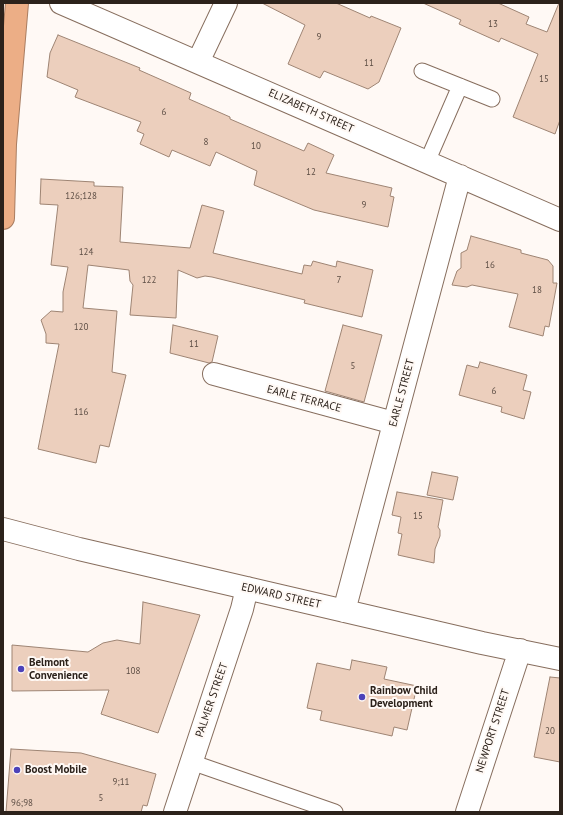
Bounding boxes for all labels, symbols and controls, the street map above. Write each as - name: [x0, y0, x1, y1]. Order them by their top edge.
- house number: 13: [488, 19, 498, 29]
- house number: 9: [317, 32, 321, 42]
- house number: 11: [364, 58, 374, 68]
- house number: 15: [539, 74, 549, 84]
- street label: ELIZABETH STREET: [266, 86, 356, 136]
- house number: 6: [162, 107, 166, 117]
- house number: 8: [204, 137, 208, 147]
- house number: 10: [251, 141, 261, 151]
- house number: 12: [306, 167, 316, 177]
- house number: 126;128: [65, 191, 97, 201]
- house number: 9: [362, 200, 366, 210]
- house number: 124: [79, 247, 93, 257]
- house number: 16: [485, 260, 495, 270]
- house number: 122: [142, 275, 156, 285]
- house number: 7: [337, 275, 341, 285]
- house number: 18: [532, 285, 542, 295]
- house number: 120: [74, 322, 88, 332]
- house number: 11: [189, 339, 199, 349]
- street label: EARLE STREET: [387, 358, 417, 428]
- house number: 5: [351, 361, 355, 371]
- street label: EARLE TERRACE: [265, 383, 343, 415]
- house number: 6: [492, 386, 496, 396]
- house number: 116: [74, 407, 88, 417]
- house number: 15: [413, 511, 423, 521]
- street label: EDWARD STREET: [240, 580, 322, 612]
- place label: Belmont Convenience: [29, 656, 88, 682]
- street label: PALMER STREET: [193, 661, 231, 739]
- marker: Belmont Convenience: [16, 664, 26, 674]
- house number: 108: [126, 666, 140, 676]
- place label: Rainbow Child Development: [370, 684, 438, 710]
- street label: NEWPORT STREET: [473, 687, 513, 775]
- marker: Rainbow Child Development: [357, 692, 367, 702]
- house number: 20: [545, 726, 555, 736]
- place label: Boost Mobile: [25, 763, 87, 777]
- marker: Boost Mobile: [12, 765, 22, 775]
- house number: 9;11: [112, 777, 130, 787]
- house number: 5: [99, 793, 103, 803]
- house number: 96;98: [11, 798, 33, 808]

